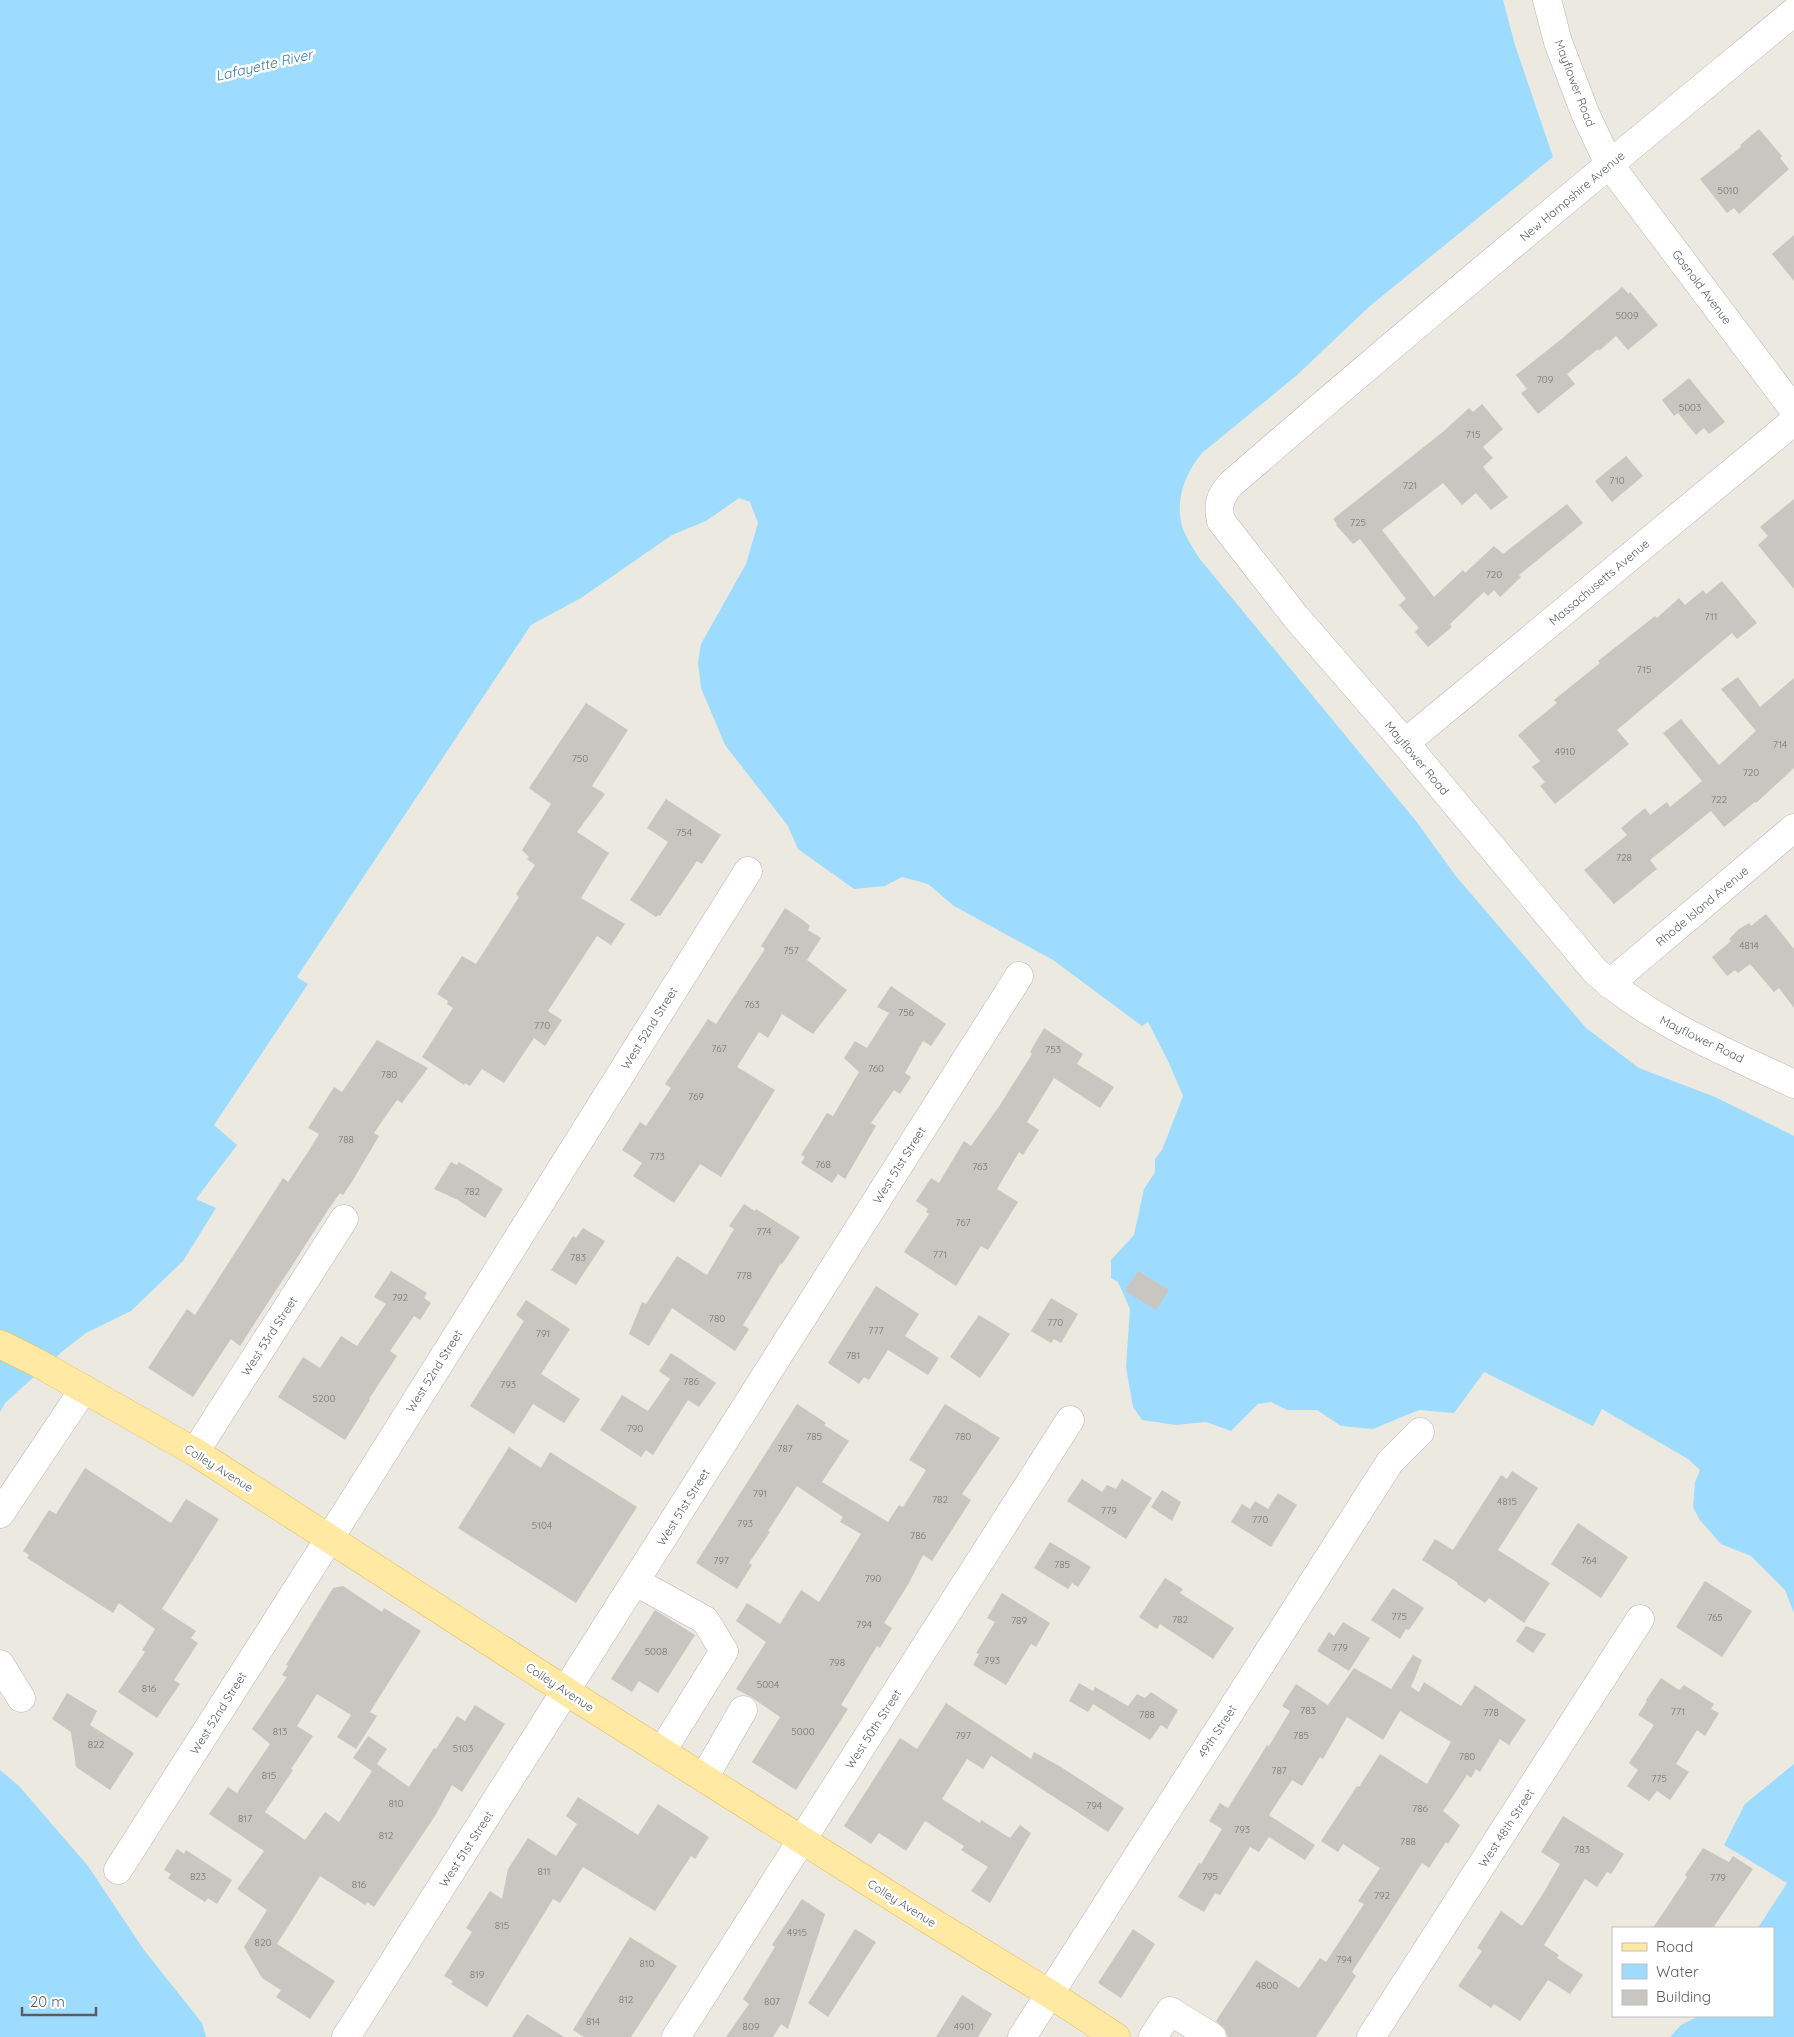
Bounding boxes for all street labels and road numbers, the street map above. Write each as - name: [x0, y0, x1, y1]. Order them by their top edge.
- street label: Mayflower Road: [1552, 37, 1598, 129]
- street label: New Hampshire Avenue: [1516, 148, 1628, 244]
- street label: Gosnold Avenue: [1669, 247, 1735, 327]
- street label: Massachusetts Avenue: [1546, 535, 1652, 628]
- street label: Mayflower Road: [1382, 718, 1452, 798]
- street label: Rhode Island Avenue: [1653, 863, 1752, 949]
- street label: West 52nd Street: [618, 984, 680, 1072]
- street label: Mayflower Road: [1657, 1012, 1747, 1066]
- street label: West 51st Street: [869, 1124, 929, 1206]
- street label: West 53rd Street: [238, 1293, 300, 1379]
- street label: West 52nd Street: [403, 1327, 465, 1415]
- street label: Colley Avenue: [182, 1441, 256, 1495]
- street label: West 51st Street: [653, 1466, 713, 1548]
- street label: Colley Avenue: [523, 1659, 597, 1715]
- street label: West 52nd Street: [187, 1669, 249, 1757]
- street label: West 50th Street: [842, 1686, 904, 1772]
- street label: 49th Street: [1194, 1702, 1240, 1760]
- street label: West 48th Street: [1475, 1786, 1537, 1870]
- street label: West 51st Street: [436, 1808, 496, 1890]
- street label: Colley Avenue: [865, 1876, 939, 1930]

